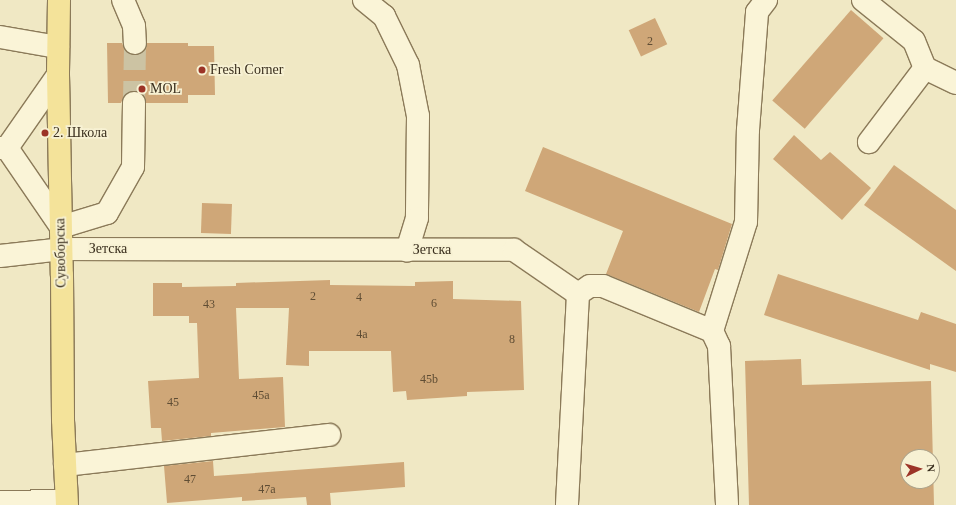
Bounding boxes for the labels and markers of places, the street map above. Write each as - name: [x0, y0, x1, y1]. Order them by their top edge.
- place label: Fresh Corner: [210, 62, 283, 78]
- marker: Fresh Corner: [197, 65, 207, 75]
- place label: MOL: [150, 81, 181, 97]
- marker: MOL: [137, 84, 147, 94]
- place label: 2. Школа: [53, 125, 107, 141]
- marker: 2. Школа: [40, 128, 50, 138]

